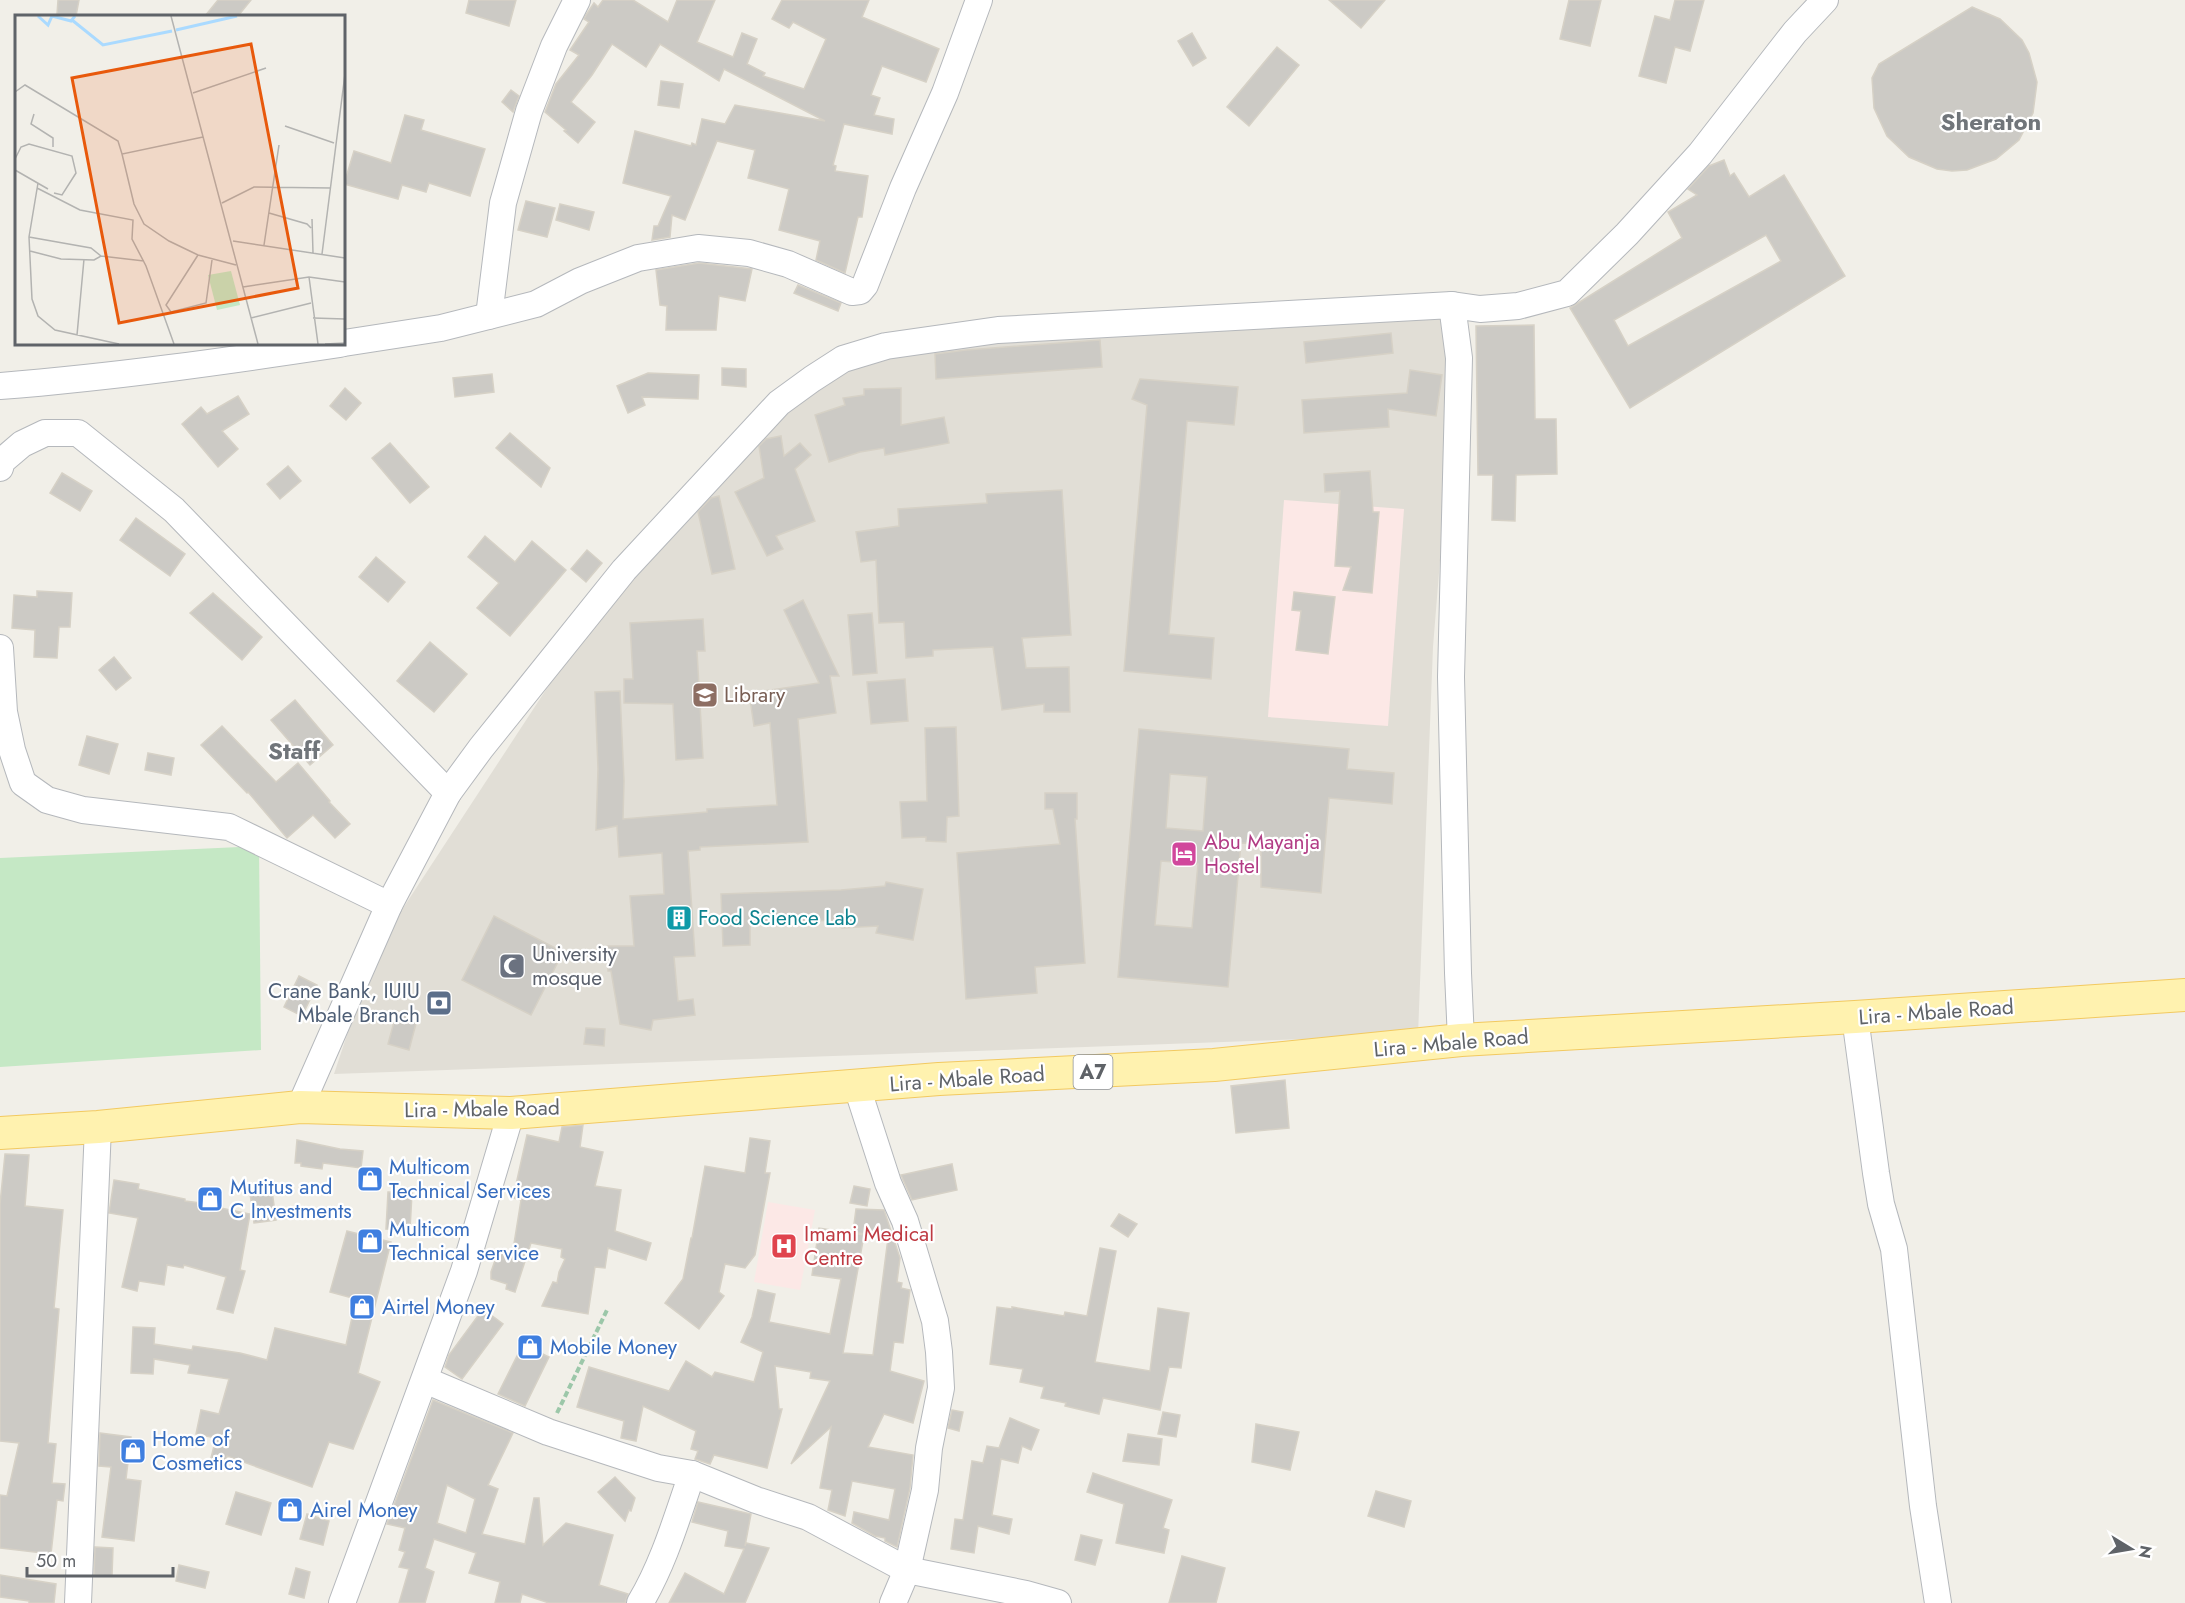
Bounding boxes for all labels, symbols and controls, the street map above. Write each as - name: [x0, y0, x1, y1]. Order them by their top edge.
- inset map: [15, 15, 345, 345]
- district label: Sheraton: [1941, 104, 2041, 139]
- school or university icon: Library: [690, 680, 720, 710]
- place label: Library: [724, 680, 786, 710]
- district label: Staff: [268, 733, 322, 768]
- place label: Abu Mayanja Hostel: [1204, 827, 1320, 881]
- hotel icon: Abu Mayanja Hostel: [1169, 839, 1199, 869]
- building icon: Food Science Lab: [664, 903, 694, 933]
- place label: Food Science Lab: [698, 903, 857, 933]
- place label: University mosque: [532, 939, 618, 993]
- mosque icon: University mosque: [497, 951, 527, 981]
- place label: Crane Bank, IUIU Mbale Branch: [268, 976, 420, 1030]
- bank icon: Crane Bank, IUIU Mbale Branch: [424, 988, 454, 1018]
- street label: Lira - Mbale Road: [1857, 992, 2015, 1032]
- street label: Lira - Mbale Road: [1372, 1021, 1530, 1065]
- road number: A7: [1074, 1055, 1112, 1089]
- street label: Lira - Mbale Road: [888, 1059, 1046, 1099]
- street label: Lira - Mbale Road: [404, 1093, 560, 1125]
- place label: Multicom Technical Services: [389, 1152, 550, 1206]
- shop icon: Multicom Technical Services: [355, 1164, 385, 1194]
- place label: Mutitus and C Investments: [230, 1172, 352, 1226]
- shop icon: Mutitus and C Investments: [195, 1184, 225, 1214]
- place label: Multicom Technical service: [389, 1214, 539, 1268]
- place label: Imami Medical Centre: [804, 1219, 934, 1273]
- shop icon: Multicom Technical service: [355, 1226, 385, 1256]
- hospital icon: Imami Medical Centre: [769, 1231, 799, 1261]
- shop icon: Airtel Money: [347, 1292, 377, 1322]
- place label: Airtel Money: [382, 1292, 496, 1322]
- shop icon: Mobile Money: [515, 1332, 545, 1362]
- place label: Mobile Money: [550, 1332, 678, 1362]
- place label: Home of Cosmetics: [152, 1424, 243, 1478]
- shop icon: Home of Cosmetics: [118, 1436, 148, 1466]
- shop icon: Airel Money: [275, 1495, 305, 1525]
- place label: Airel Money: [310, 1495, 418, 1525]
- north arrow: [2101, 1519, 2161, 1579]
- scale bar: [27, 1540, 172, 1578]
- text: N: [2133, 1543, 2158, 1560]
- text: 50 m: [36, 1548, 76, 1574]

